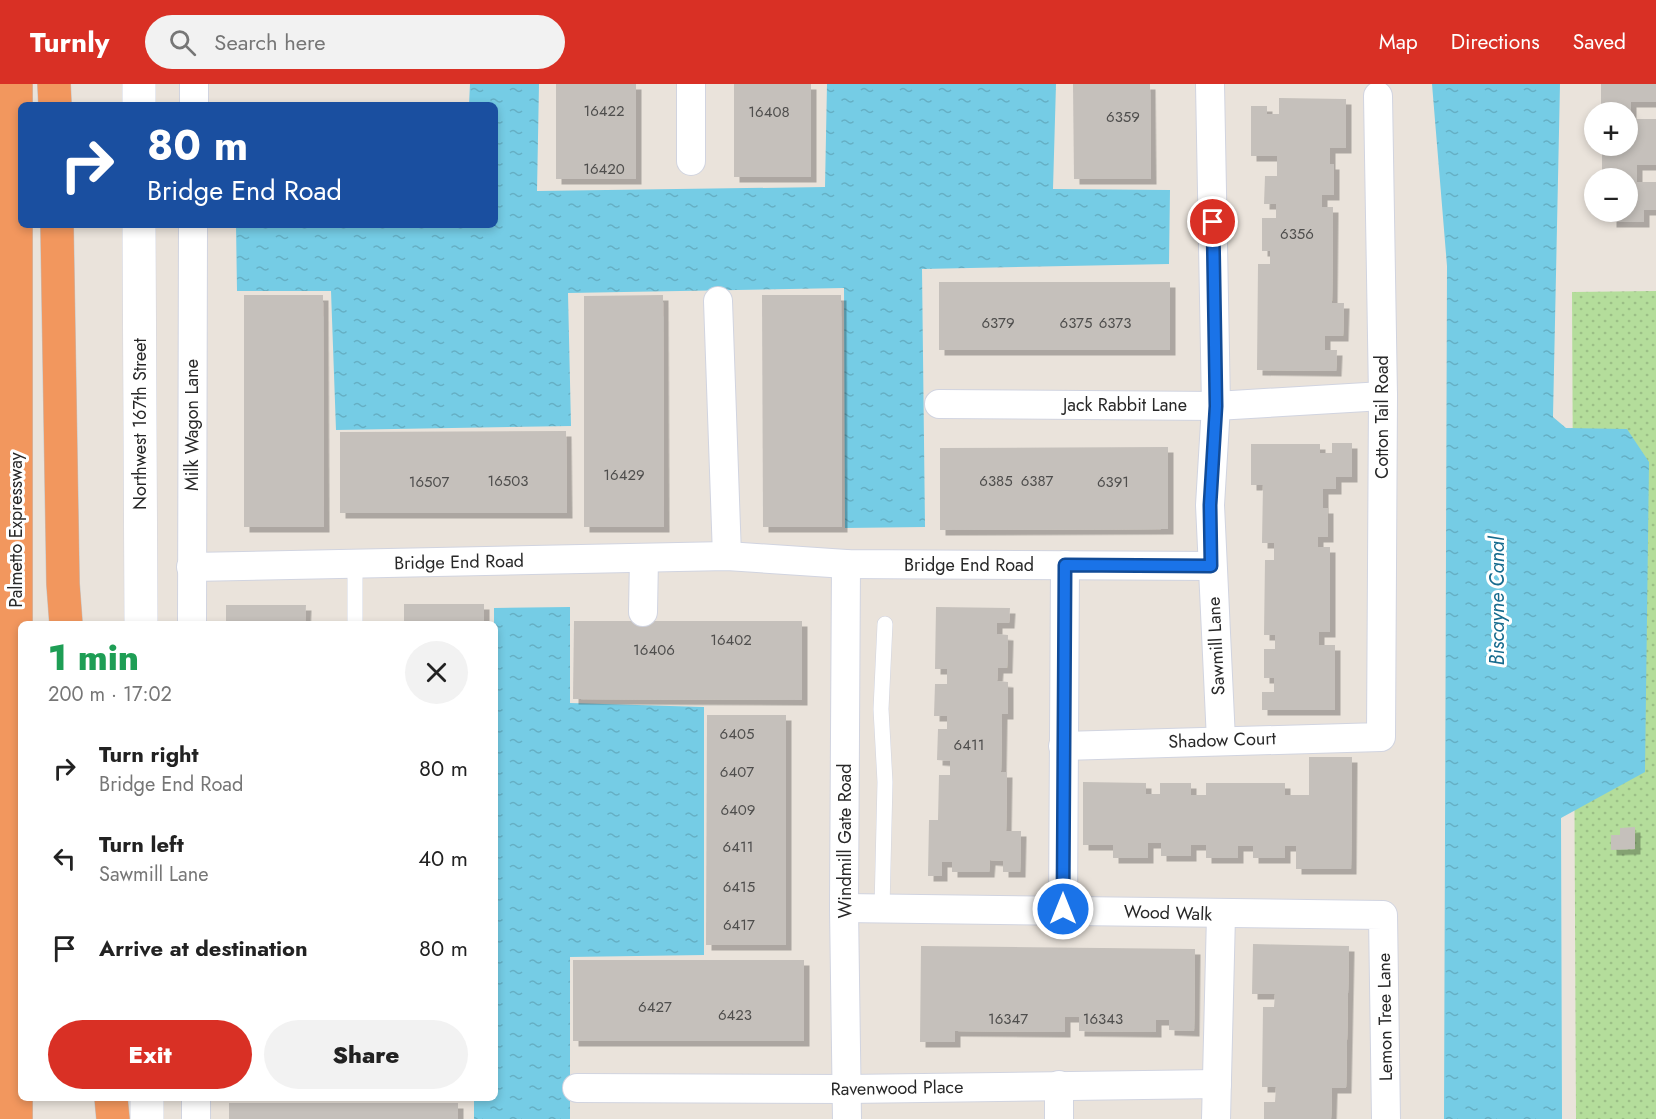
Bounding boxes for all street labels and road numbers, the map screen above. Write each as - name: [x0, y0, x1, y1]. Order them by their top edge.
- street label: Northwest 167th Street: [127, 337, 153, 510]
- street label: Cotton Tail Road: [1369, 355, 1395, 479]
- street label: Milk Wagon Lane: [179, 359, 205, 491]
- street label: Jack Rabbit Lane: [1061, 392, 1187, 418]
- street label: Palmetto Expressway: [3, 452, 29, 608]
- street label: Bridge End Road: [394, 548, 524, 576]
- street label: Bridge End Road: [904, 552, 1034, 578]
- street label: Sawmill Lane: [1200, 596, 1232, 696]
- street label: Shadow Court: [1168, 725, 1277, 755]
- street label: Windmill Gate Road: [832, 763, 858, 919]
- street label: Wood Walk: [1123, 898, 1213, 928]
- street label: Lemon Tree Lane: [1371, 953, 1399, 1081]
- street label: Ravenwood Place: [830, 1074, 964, 1102]

